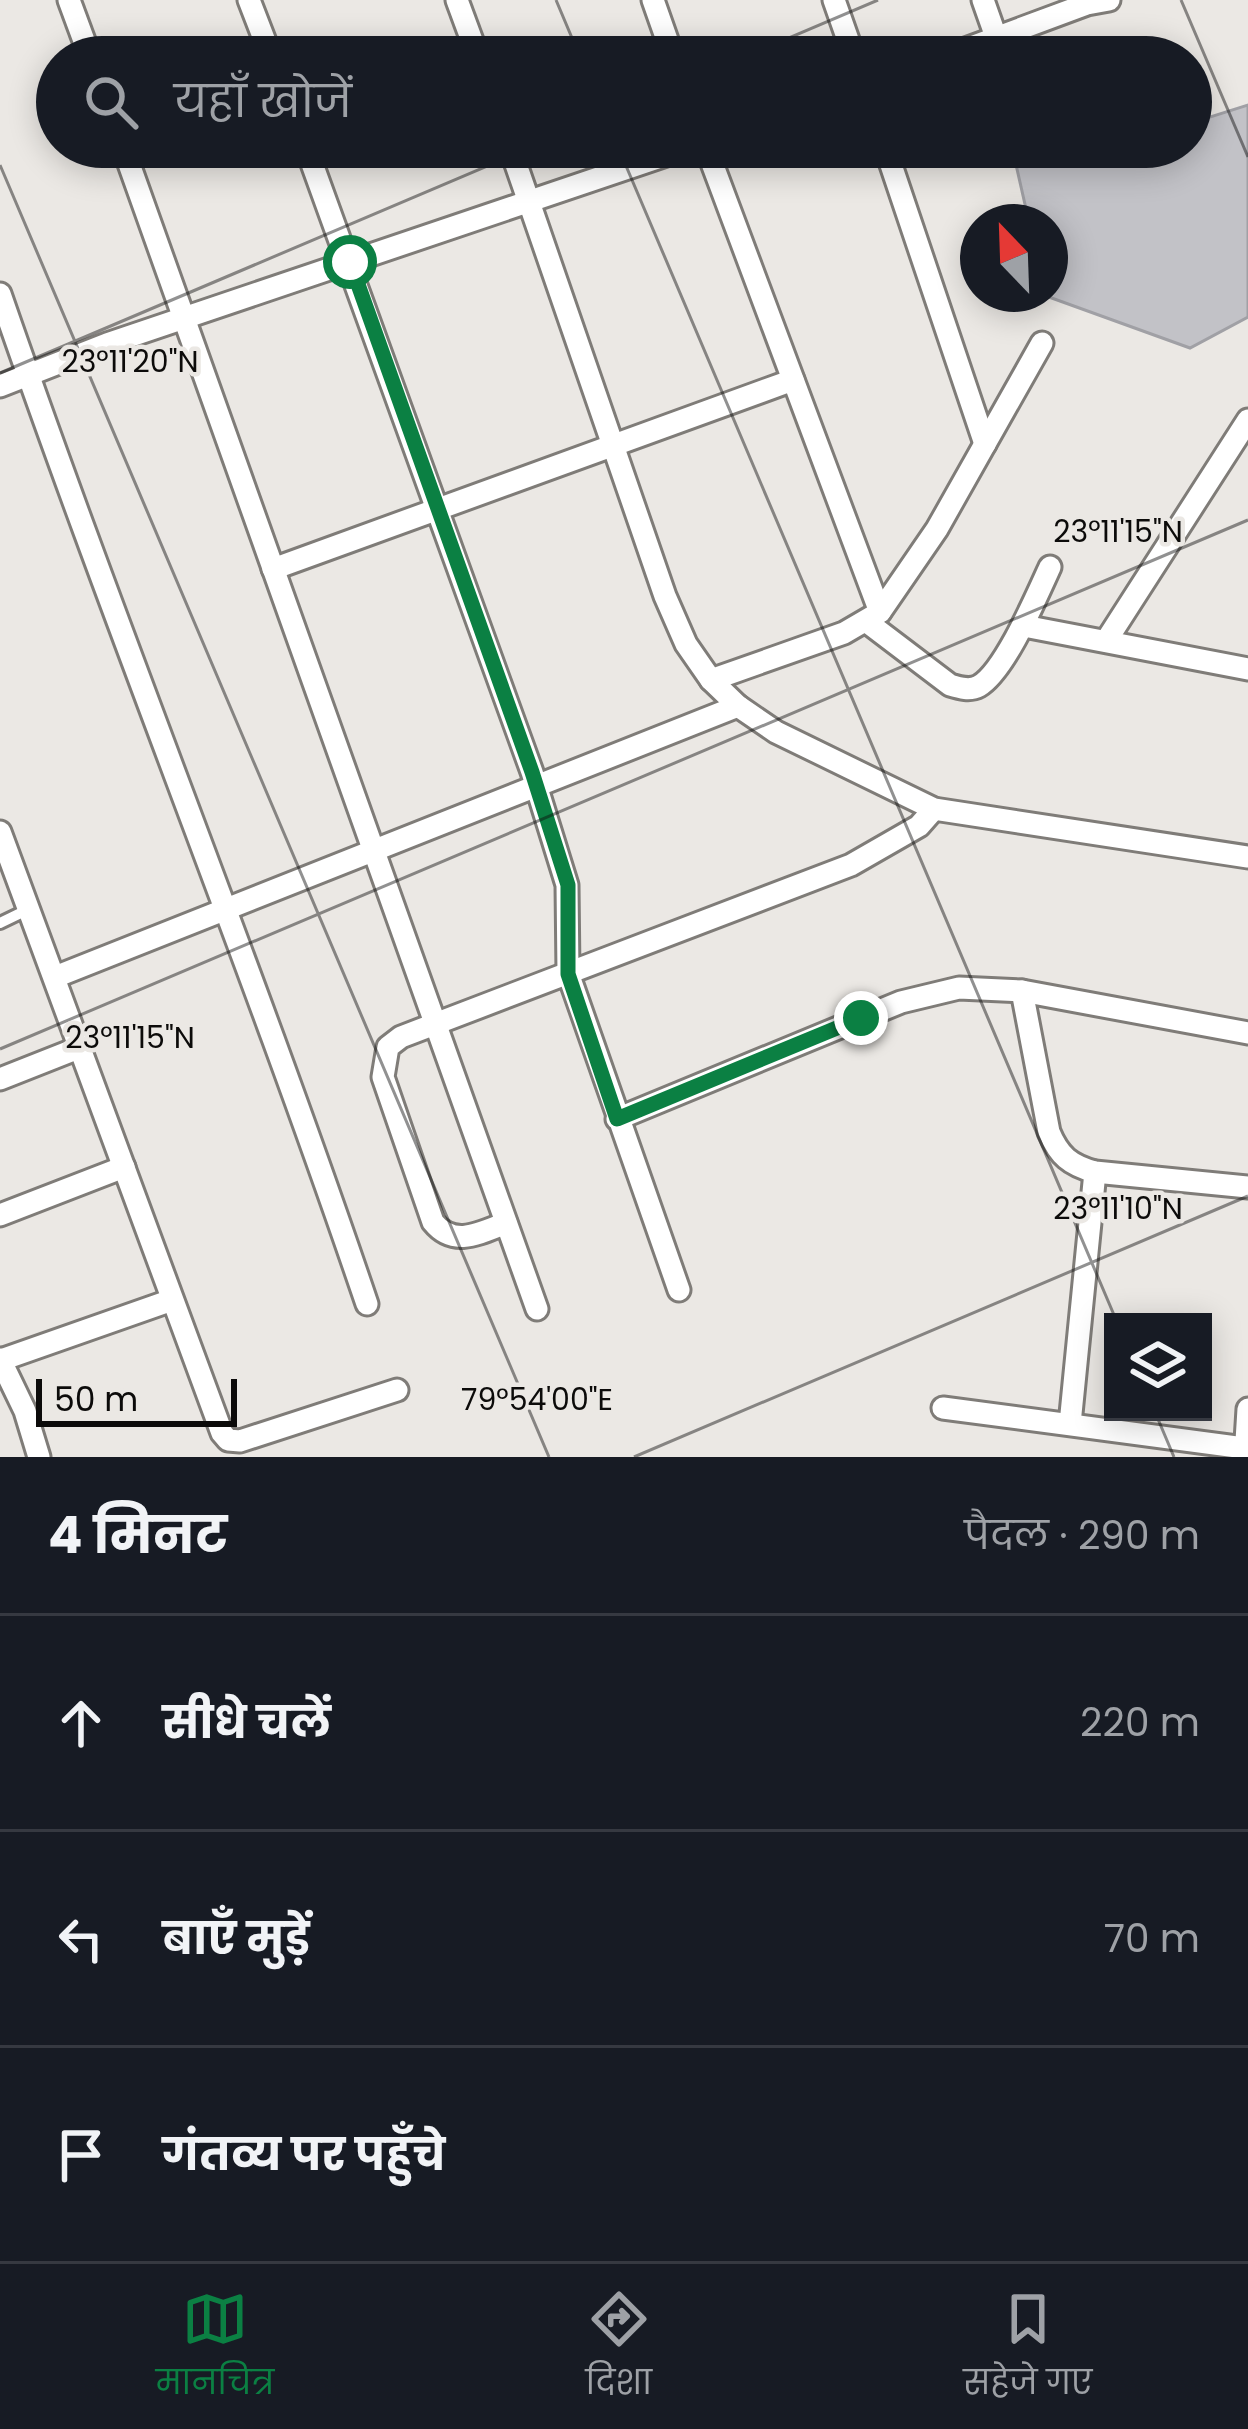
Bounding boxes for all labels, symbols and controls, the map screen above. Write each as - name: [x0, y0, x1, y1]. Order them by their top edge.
- search box: [36, 36, 1212, 168]
- icon: search: [78, 69, 144, 135]
- text: यहाँ खोजें: [174, 70, 352, 133]
- north arrow: [960, 204, 1068, 312]
- route start: [323, 235, 377, 289]
- text: 23°11'20"N: [61, 340, 199, 383]
- text: 23°11'15"N: [1053, 510, 1183, 553]
- route end: [834, 991, 888, 1045]
- text: 23°11'15"N: [65, 1016, 195, 1059]
- text: 23°11'10"N: [1053, 1187, 1183, 1230]
- map controls: [1104, 1313, 1212, 1421]
- button: layers: [1104, 1313, 1212, 1421]
- scale bar: [36, 1373, 237, 1426]
- text: 50 m: [54, 1376, 138, 1423]
- text: 79°54'00"E: [461, 1378, 613, 1421]
- text: 4 मिनट: [48, 1499, 228, 1571]
- text: पैदल · 290 m: [964, 1508, 1200, 1563]
- icon: ahead: [48, 1690, 114, 1756]
- text: सीधे चलें: [162, 1691, 331, 1754]
- text: 220 m: [1080, 1695, 1200, 1750]
- icon: left: [48, 1906, 114, 1972]
- text: बाएँ मुड़ें: [162, 1907, 310, 1970]
- text: 70 m: [1104, 1911, 1200, 1966]
- icon: arrive: [48, 2122, 114, 2188]
- text: गंतव्य पर पहुँचे: [162, 2123, 446, 2186]
- tab: मानचित्र: [156, 2286, 274, 2408]
- tab: दिशा: [586, 2286, 652, 2408]
- tab: सहेजे गए: [963, 2286, 1092, 2408]

